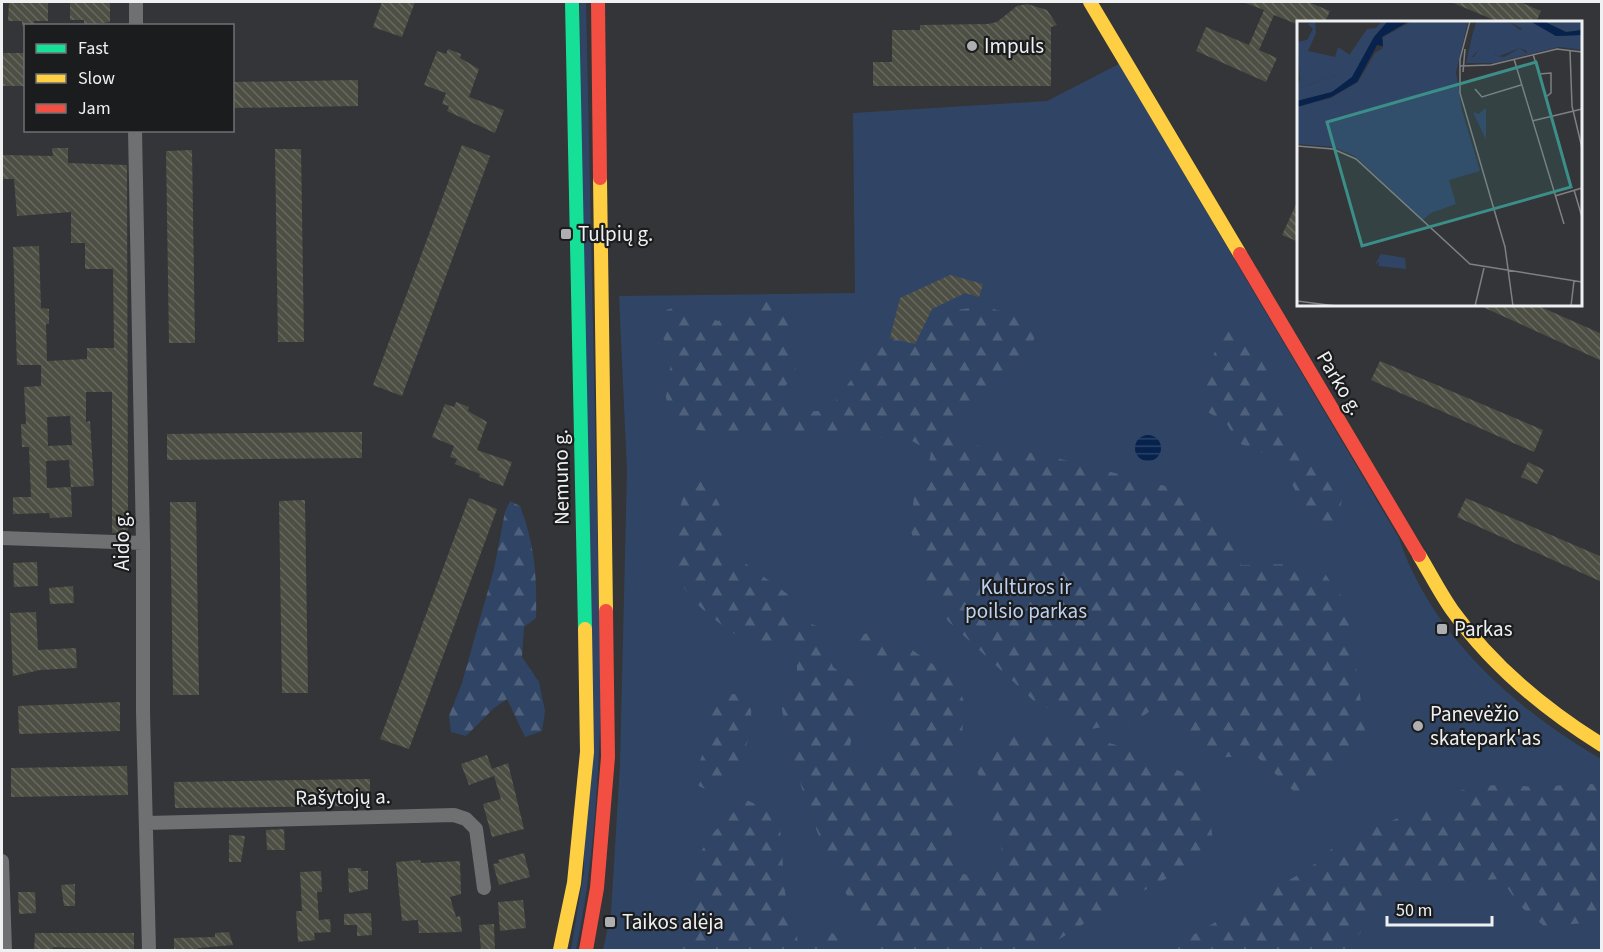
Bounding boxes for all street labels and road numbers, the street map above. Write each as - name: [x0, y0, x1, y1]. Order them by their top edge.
- street label: Parko g.: [1309, 345, 1371, 421]
- street label: Nemuno g.: [545, 429, 577, 525]
- street label: Aido g.: [107, 511, 137, 571]
- street label: Rašytojų a.: [295, 781, 391, 813]

